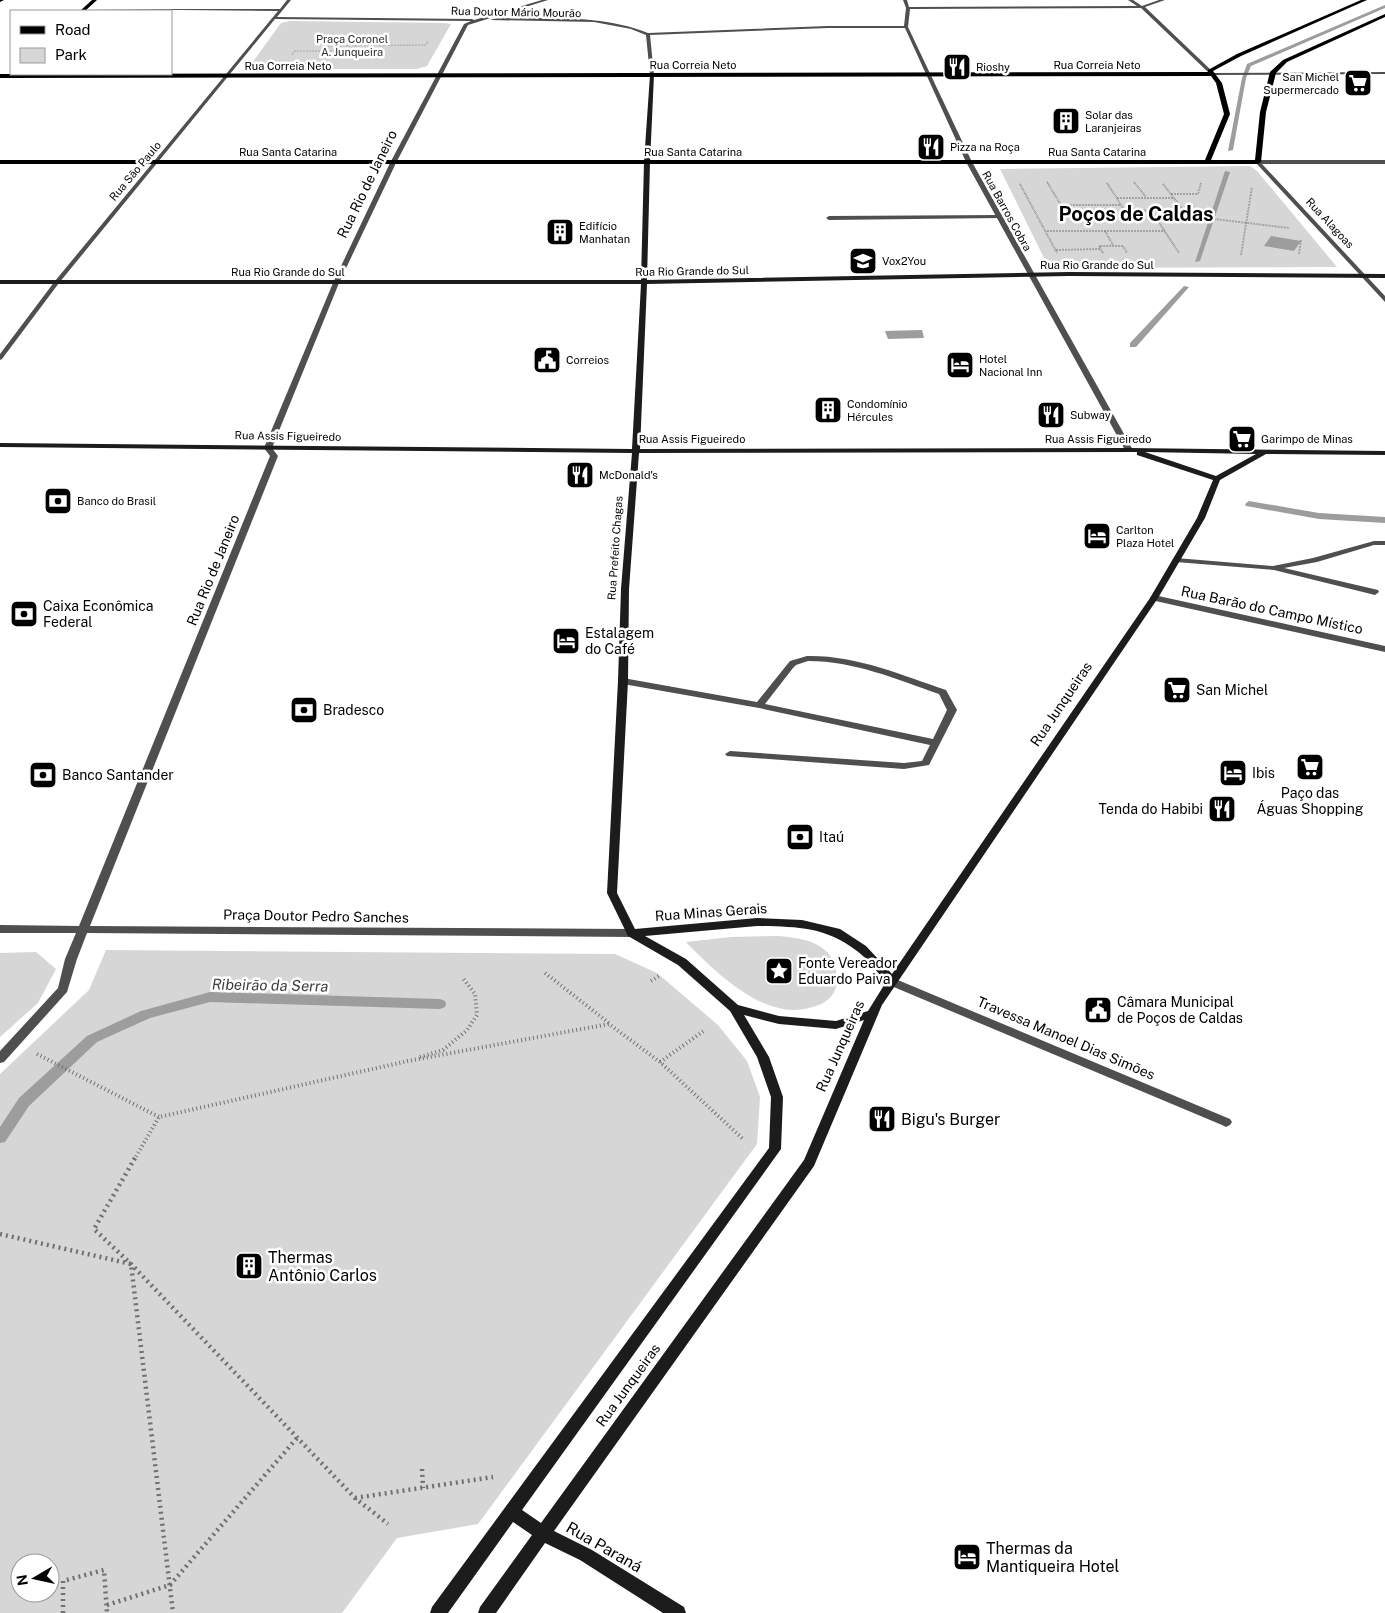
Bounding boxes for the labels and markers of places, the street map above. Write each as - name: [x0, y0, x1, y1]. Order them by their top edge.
- restaurant icon: Rioshy: [942, 52, 972, 82]
- place label: Rioshy: [976, 61, 1010, 73]
- supermarket icon: San Michel Supermercado: [1343, 68, 1373, 98]
- place label: San Michel Supermercado: [1263, 71, 1339, 96]
- building icon: Solar das Laranjeiras: [1051, 106, 1081, 136]
- place label: Solar das Laranjeiras: [1085, 109, 1142, 134]
- restaurant icon: Pizza na Roça: [916, 132, 946, 162]
- place label: Pizza na Roça: [950, 141, 1020, 154]
- building icon: Edifício Manhatan: [545, 217, 575, 247]
- place label: Edifício Manhatan: [579, 220, 630, 245]
- school or university icon: Vox2You: [848, 246, 878, 276]
- place label: Vox2You: [882, 255, 926, 267]
- public building icon: Correios: [532, 345, 562, 375]
- hotel icon: Hotel Nacional Inn: [945, 350, 975, 380]
- place label: Hotel Nacional Inn: [979, 353, 1042, 378]
- place label: Correios: [566, 354, 609, 366]
- building icon: Condomínio Hércules: [813, 395, 843, 425]
- place label: Condomínio Hércules: [847, 398, 907, 423]
- restaurant icon: Subway: [1036, 400, 1066, 430]
- place label: Subway: [1070, 409, 1111, 421]
- supermarket icon: Garimpo de Minas: [1227, 424, 1257, 454]
- place label: Garimpo de Minas: [1261, 433, 1353, 445]
- restaurant icon: McDonald's: [565, 460, 595, 490]
- place label: McDonald's: [599, 469, 658, 481]
- bank icon: Banco do Brasil: [43, 486, 73, 516]
- place label: Banco do Brasil: [77, 495, 156, 507]
- hotel icon: Carlton Plaza Hotel: [1082, 521, 1112, 551]
- place label: Carlton Plaza Hotel: [1116, 524, 1174, 549]
- place label: Caixa Econômica Federal: [43, 598, 153, 630]
- bank icon: Caixa Econômica Federal: [9, 599, 39, 629]
- place label: Estalagem do Café: [585, 625, 654, 657]
- hotel icon: Estalagem do Café: [551, 626, 581, 656]
- supermarket icon: San Michel: [1162, 675, 1192, 705]
- place label: San Michel: [1196, 682, 1268, 698]
- bank icon: Bradesco: [289, 695, 319, 725]
- place label: Bradesco: [323, 702, 384, 718]
- supermarket icon: Paço das Águas Shopping: [1295, 752, 1325, 782]
- hotel icon: Ibis: [1218, 758, 1248, 788]
- bank icon: Banco Santander: [28, 760, 58, 790]
- place label: Ibis: [1252, 765, 1275, 781]
- place label: Banco Santander: [62, 767, 174, 783]
- place label: Paço das Águas Shopping: [1257, 785, 1364, 817]
- restaurant icon: Tenda do Habibi: [1207, 794, 1237, 824]
- place label: Tenda do Habibi: [1099, 801, 1203, 817]
- bank icon: Itaú: [785, 822, 815, 852]
- place label: Itaú: [819, 829, 844, 845]
- place label: Fonte Vereador Eduardo Paiva: [798, 955, 897, 987]
- place icon: Fonte Vereador Eduardo Paiva: [764, 956, 794, 986]
- place label: Câmara Municipal de Poços de Caldas: [1117, 994, 1243, 1026]
- public building icon: Câmara Municipal de Poços de Caldas: [1083, 995, 1113, 1025]
- restaurant icon: Bigu's Burger: [867, 1104, 897, 1134]
- place label: Bigu's Burger: [901, 1110, 1000, 1129]
- place label: Thermas Antônio Carlos: [268, 1248, 377, 1285]
- building icon: Thermas Antônio Carlos: [234, 1251, 264, 1281]
- place label: Thermas da Mantiqueira Hotel: [986, 1539, 1120, 1576]
- hotel icon: Thermas da Mantiqueira Hotel: [952, 1542, 982, 1572]

